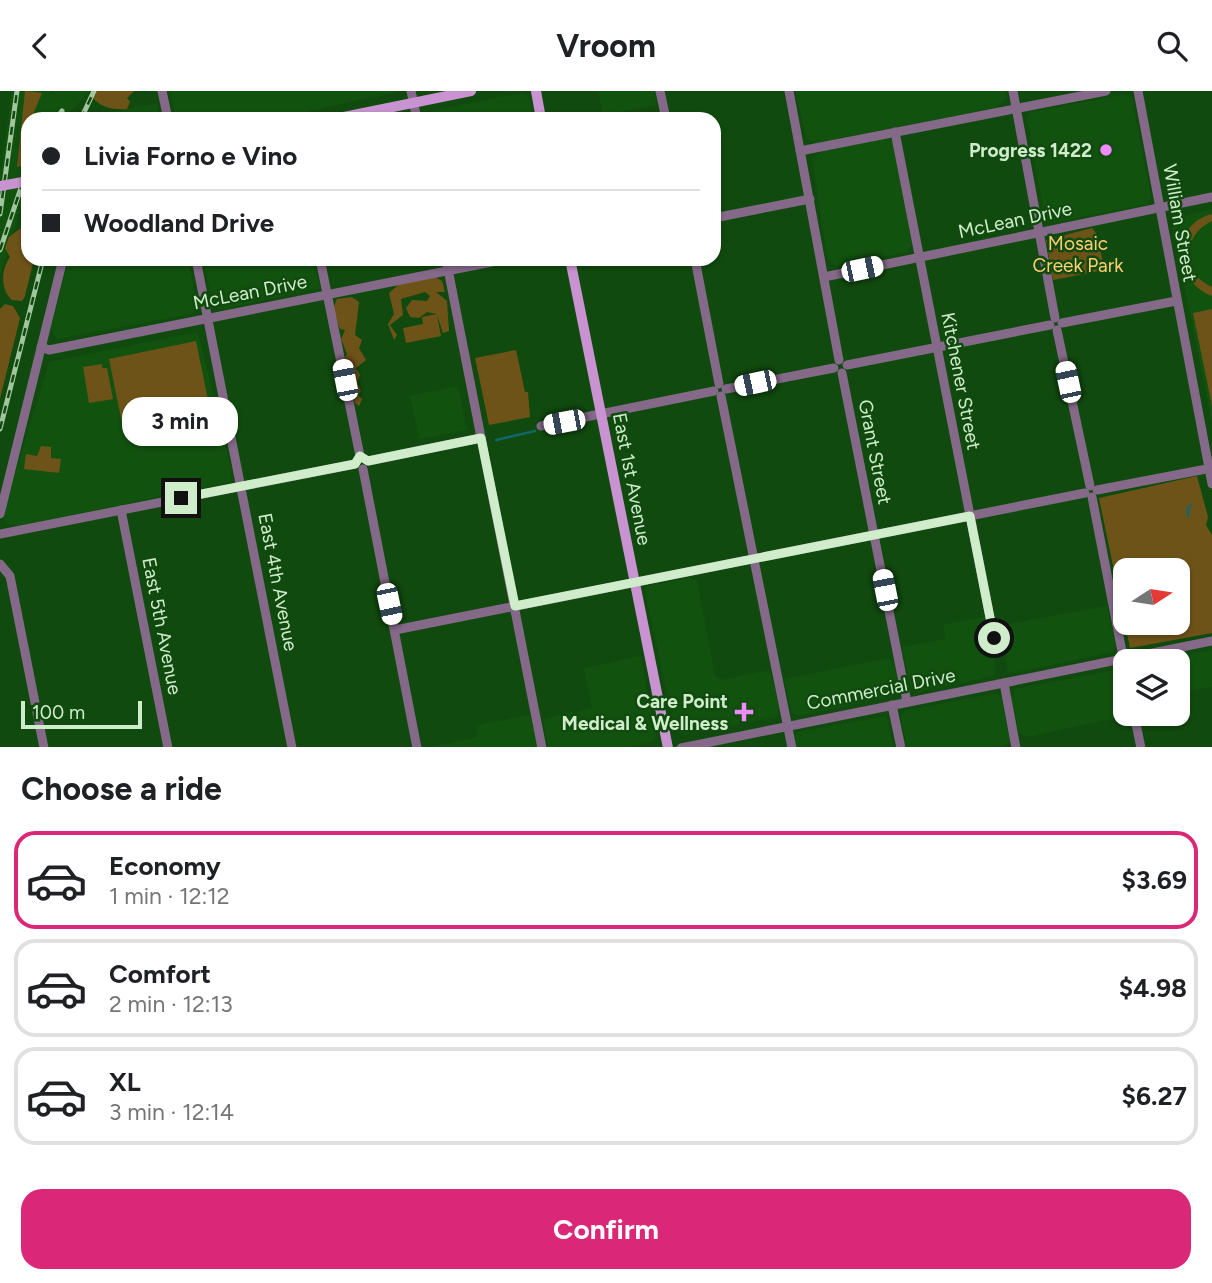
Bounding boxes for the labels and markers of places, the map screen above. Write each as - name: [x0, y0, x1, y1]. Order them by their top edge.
- place label: Progress 1422: [969, 139, 1092, 162]
- marker: Progress 1422: [1098, 142, 1114, 158]
- place label: Care Point Medical & Wellness: [562, 690, 728, 735]
- marker: Care Point Medical & Wellness: [734, 702, 754, 722]

